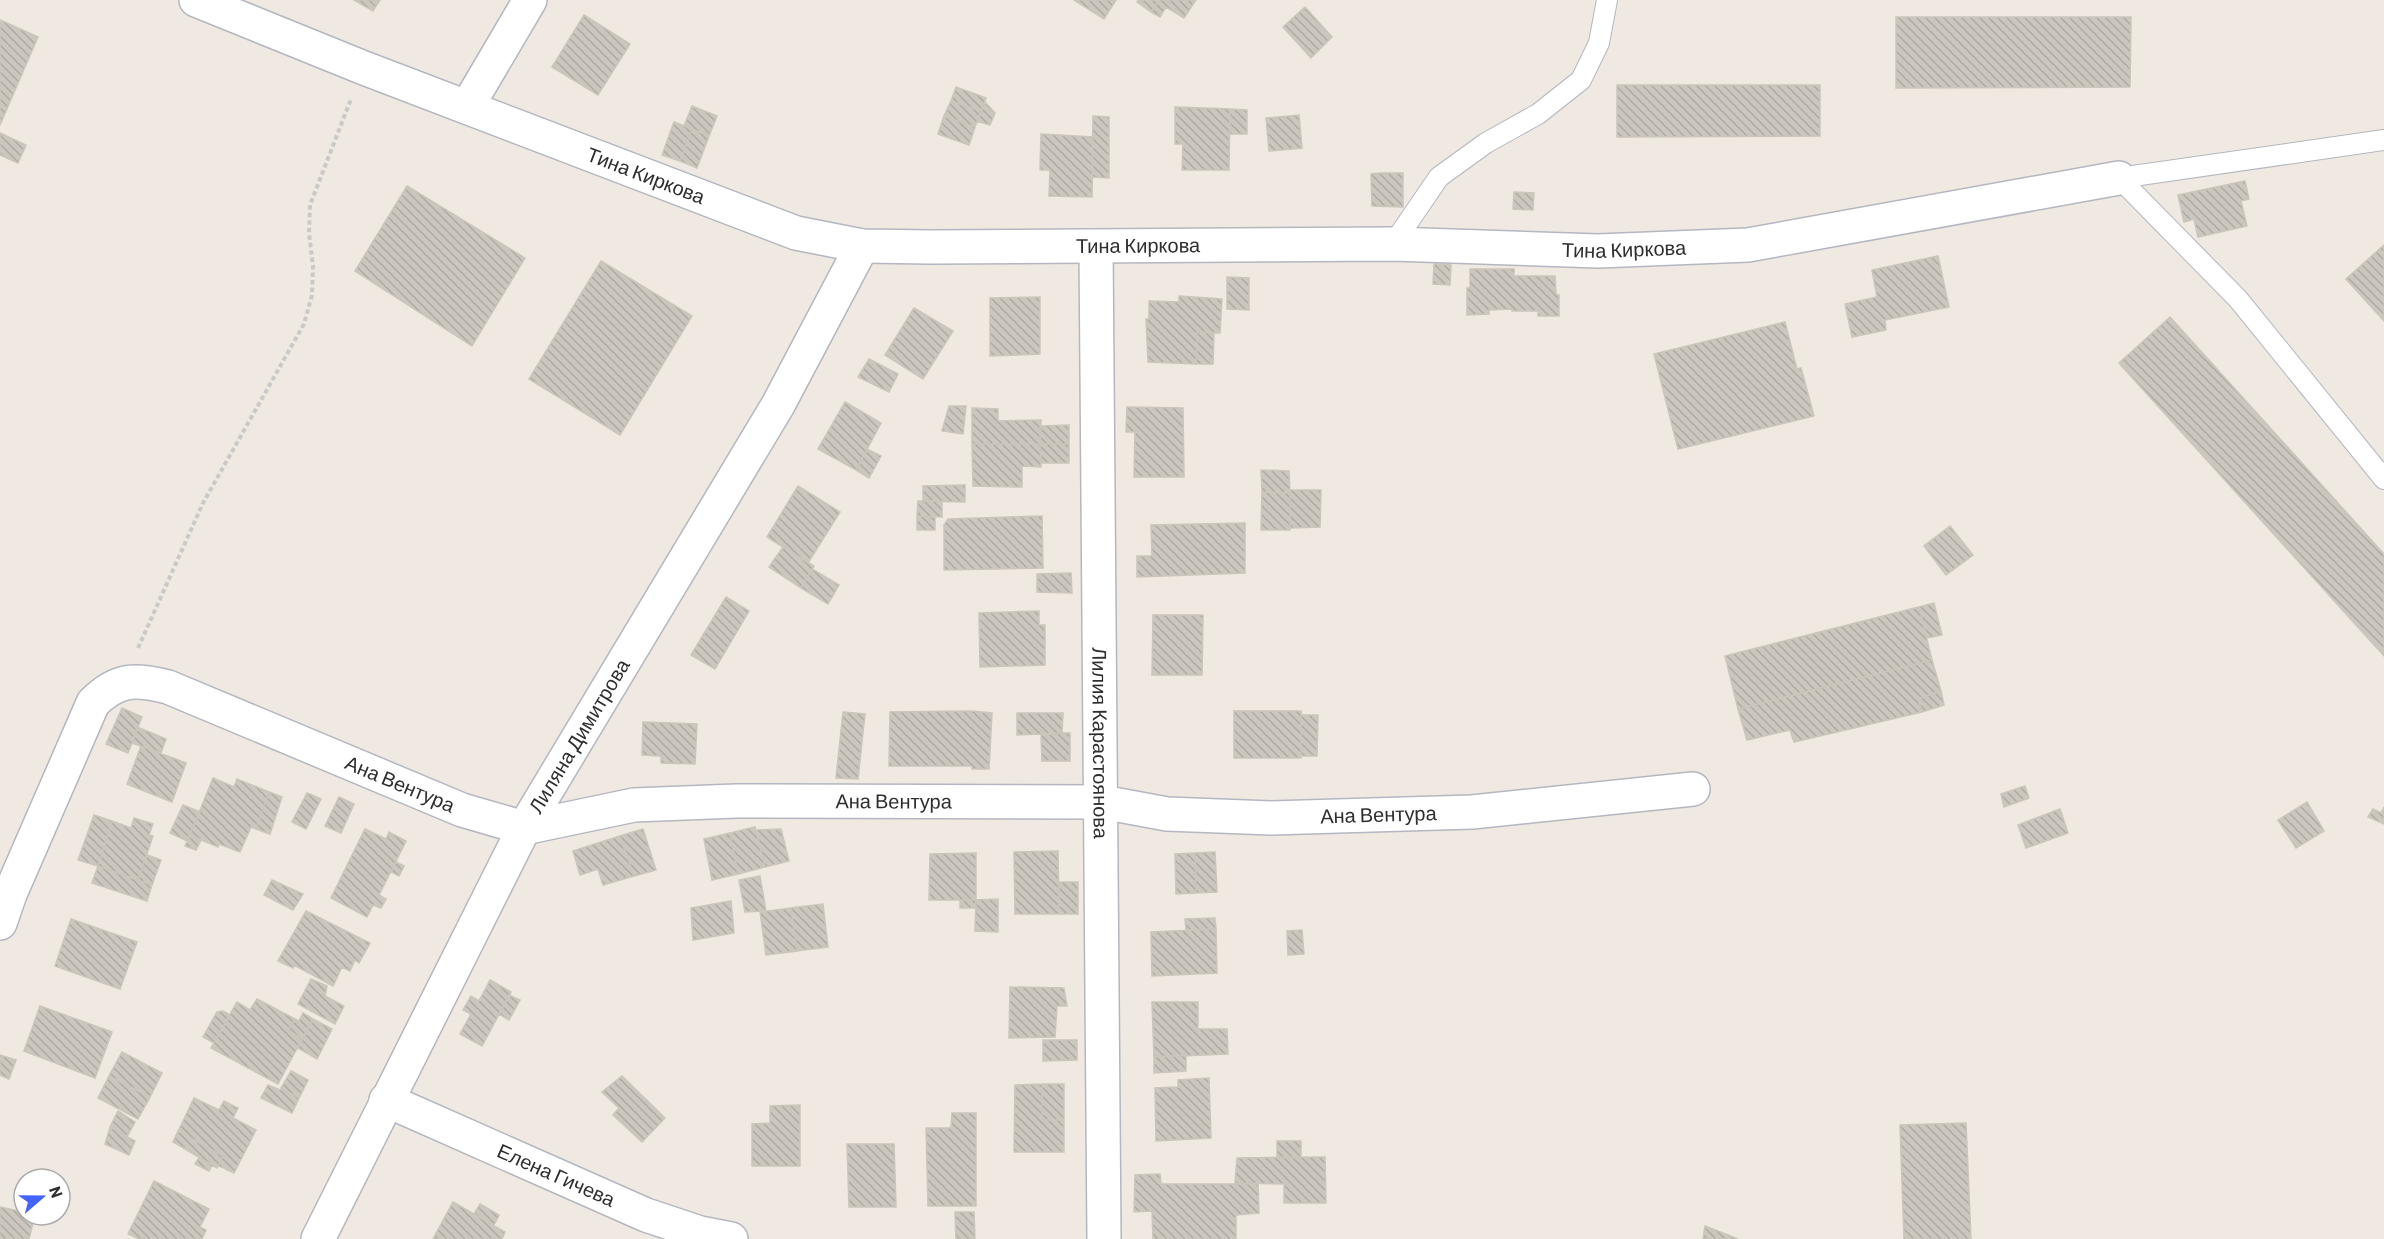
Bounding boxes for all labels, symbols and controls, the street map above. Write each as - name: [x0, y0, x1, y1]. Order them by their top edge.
- street label: Тина Киркова: [584, 141, 709, 208]
- street label: Тина Киркова: [1076, 232, 1201, 257]
- street label: Тина Киркова: [1561, 234, 1687, 262]
- street label: Лилия Карастоянова: [1088, 647, 1114, 840]
- street label: Лиляна Димитрова: [523, 653, 634, 817]
- street label: Ана Вентура: [342, 750, 459, 817]
- street label: Ана Вентура: [835, 788, 953, 813]
- street label: Ана Вентура: [1320, 800, 1438, 828]
- street label: Елена Гичева: [494, 1138, 620, 1211]
- north arrow: [12, 1167, 72, 1227]
- text: N: [46, 1183, 67, 1200]

